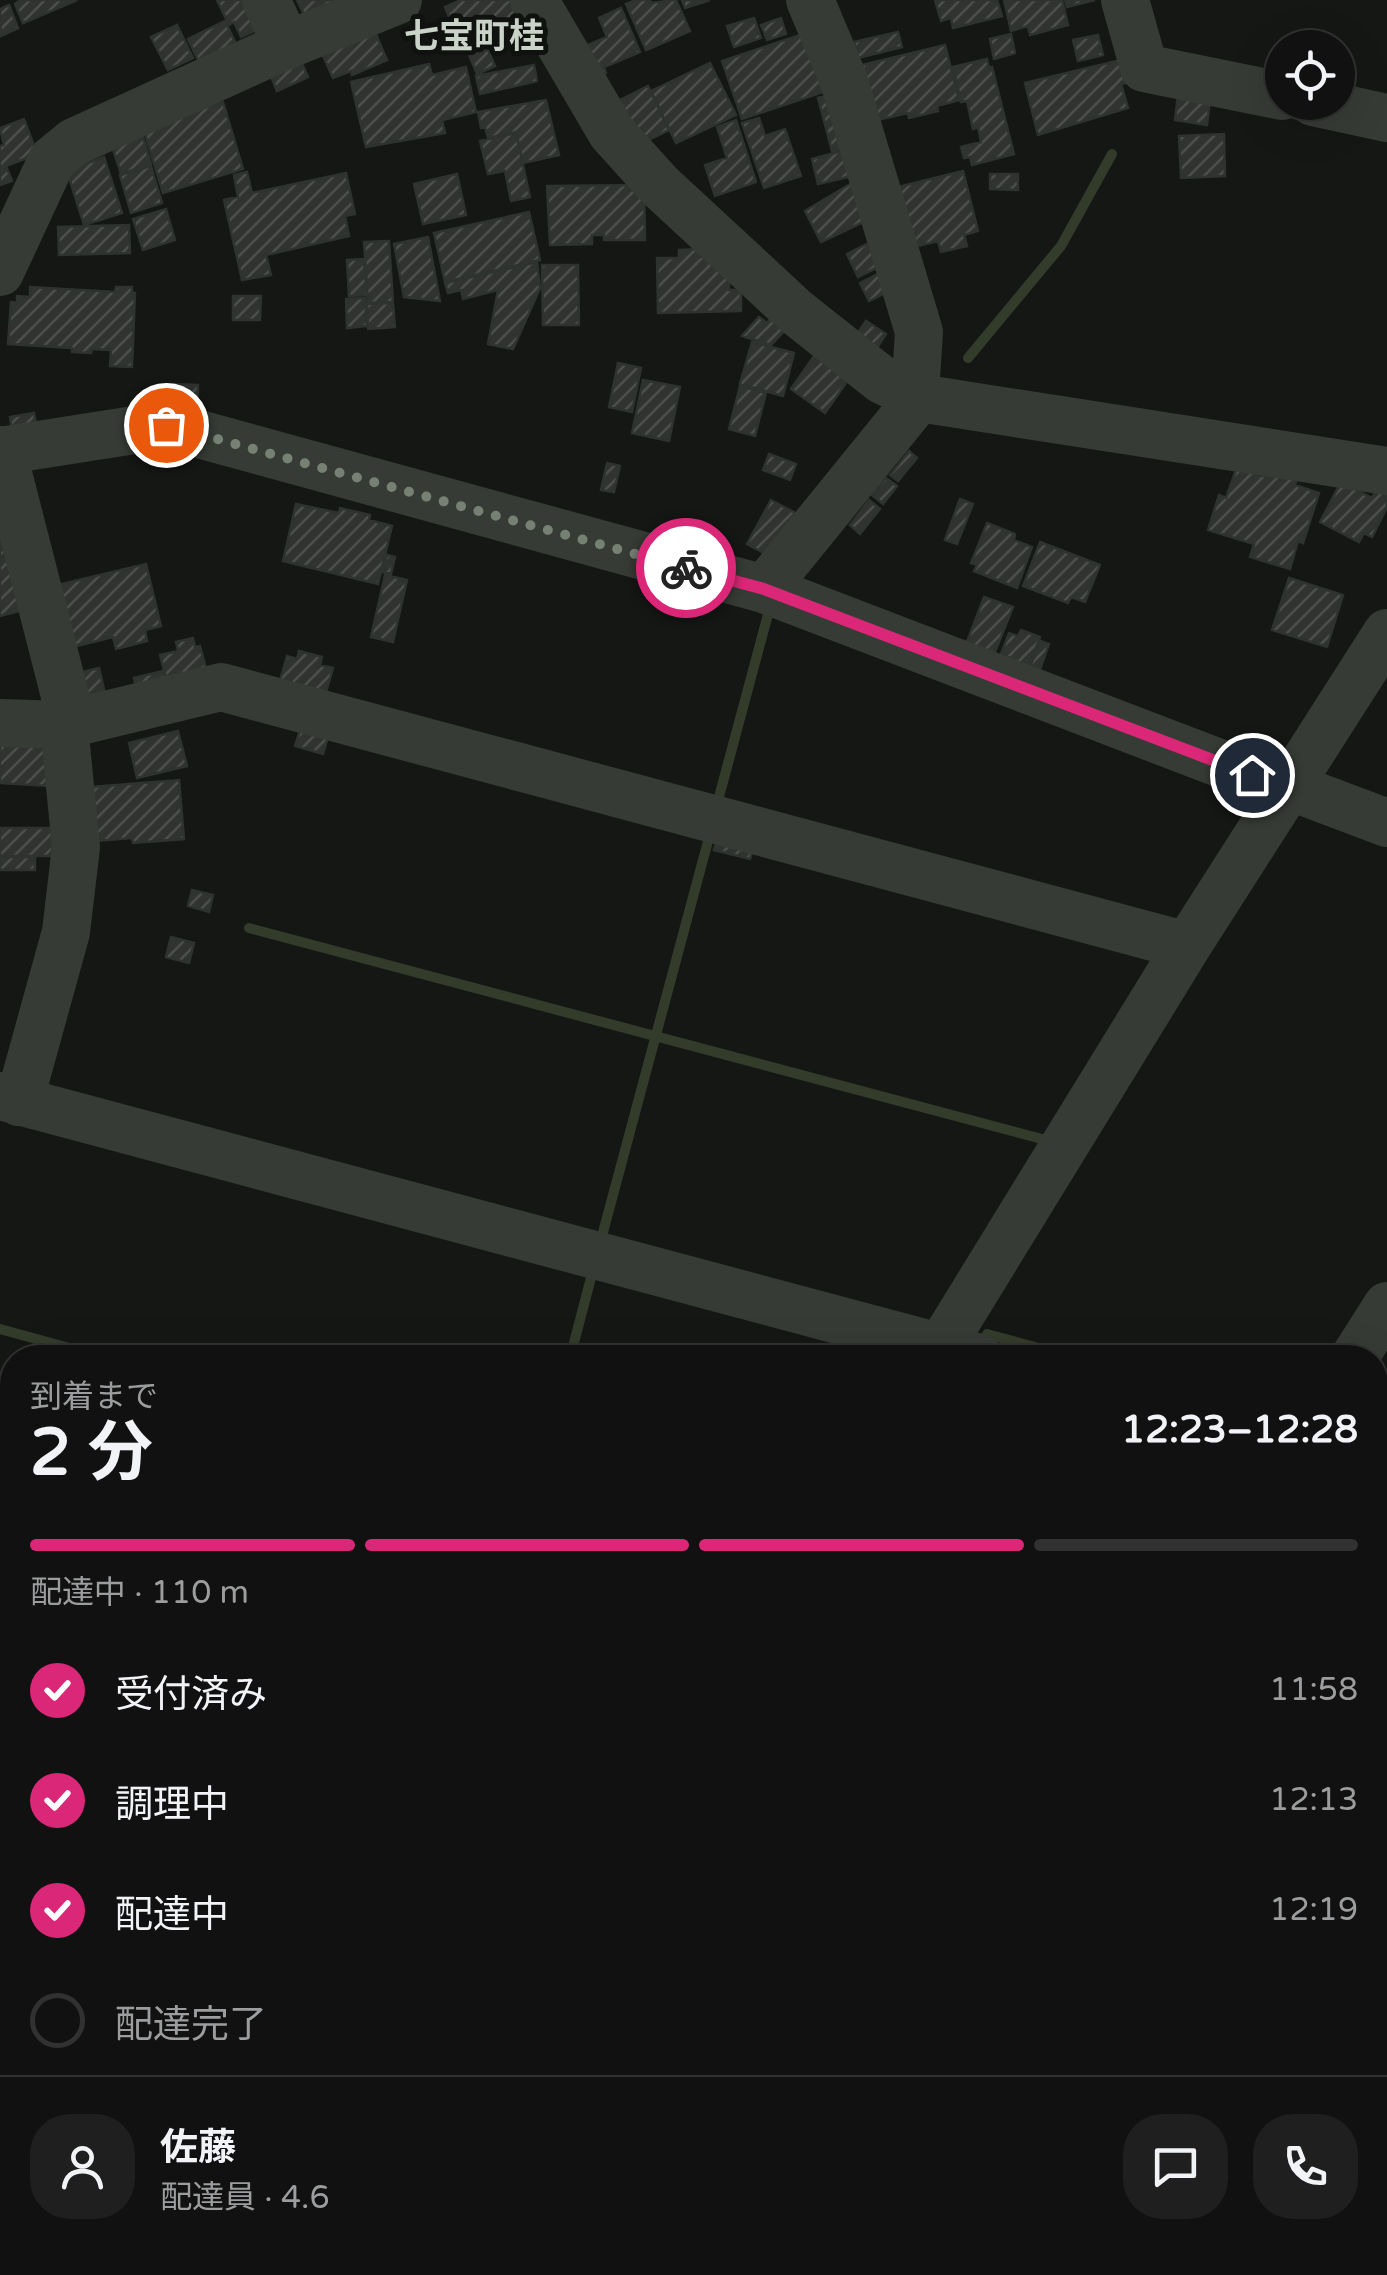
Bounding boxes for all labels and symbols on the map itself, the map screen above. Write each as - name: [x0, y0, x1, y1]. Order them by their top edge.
- district label: 七宝町桂: [404, 16, 544, 58]
- pin: [124, 383, 209, 468]
- courier: [636, 518, 736, 618]
- pin: [1210, 733, 1295, 818]

